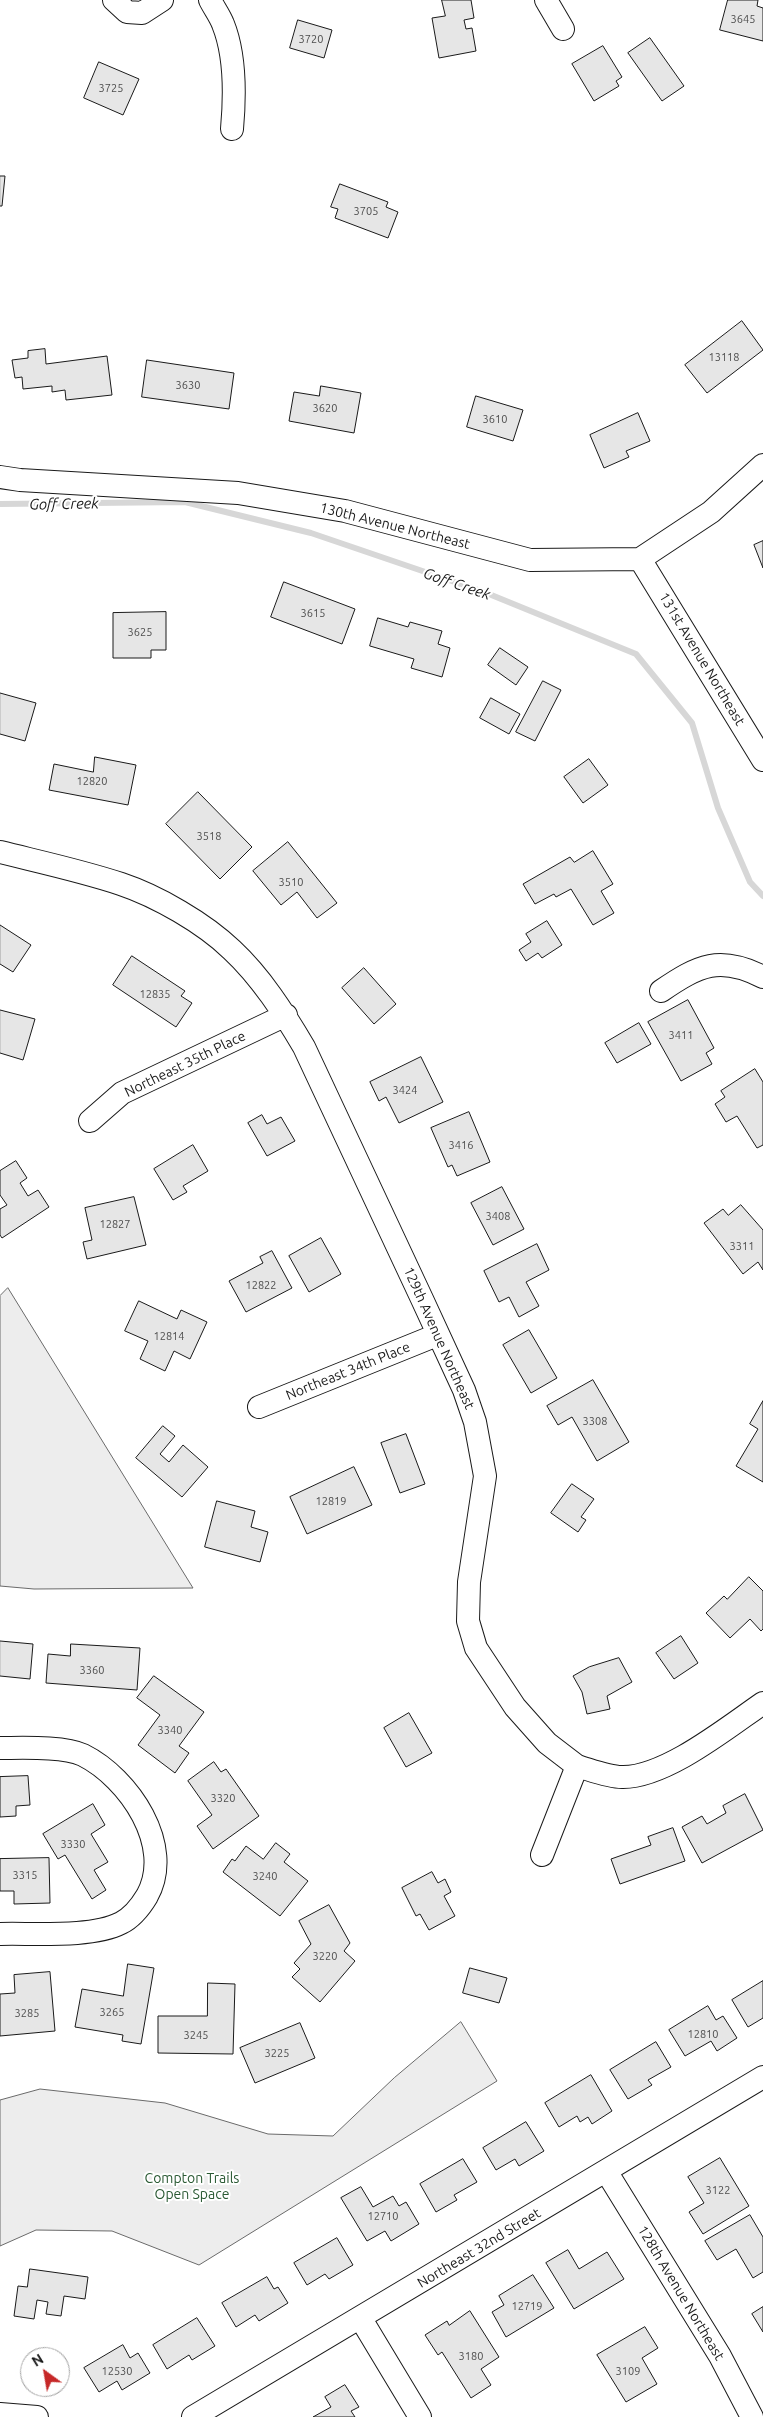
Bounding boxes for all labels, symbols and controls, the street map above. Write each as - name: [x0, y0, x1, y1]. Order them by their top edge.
- house number: 3645: [731, 12, 755, 26]
- house number: 3720: [299, 32, 323, 46]
- house number: 3725: [99, 81, 123, 95]
- house number: 3705: [354, 204, 378, 218]
- house number: 13118: [708, 350, 740, 364]
- house number: 3630: [176, 378, 200, 392]
- house number: 3620: [313, 401, 337, 415]
- house number: 3610: [483, 412, 507, 426]
- water label: Goff Creek: [29, 494, 99, 514]
- street label: 130th Avenue Northeast: [318, 499, 472, 553]
- water label: Goff Creek: [421, 564, 493, 604]
- street label: 131st Avenue Northeast: [656, 589, 748, 729]
- house number: 3615: [301, 606, 325, 620]
- house number: 3625: [128, 625, 152, 639]
- house number: 12820: [76, 774, 108, 788]
- house number: 3518: [197, 829, 221, 843]
- house number: 3510: [279, 875, 303, 889]
- house number: 12835: [139, 987, 171, 1001]
- street label: Northeast 35th Place: [122, 1027, 248, 1101]
- house number: 3411: [669, 1028, 693, 1042]
- house number: 3424: [393, 1083, 417, 1097]
- house number: 3416: [449, 1138, 473, 1152]
- house number: 3408: [486, 1209, 510, 1223]
- house number: 12827: [99, 1217, 131, 1231]
- house number: 3311: [730, 1239, 754, 1253]
- street label: 129th Avenue Northeast: [400, 1264, 478, 1412]
- house number: 12822: [245, 1278, 277, 1292]
- house number: 12814: [153, 1329, 185, 1343]
- street label: Northeast 34th Place: [283, 1338, 413, 1404]
- house number: 3308: [583, 1414, 607, 1428]
- house number: 12819: [315, 1494, 347, 1508]
- house number: 3360: [80, 1663, 104, 1677]
- house number: 3340: [158, 1723, 182, 1737]
- house number: 3320: [211, 1791, 235, 1805]
- house number: 3330: [61, 1837, 85, 1851]
- house number: 3315: [13, 1868, 37, 1882]
- house number: 3240: [253, 1869, 277, 1883]
- house number: 3220: [313, 1949, 337, 1963]
- house number: 3265: [100, 2005, 124, 2019]
- house number: 3285: [15, 2006, 39, 2020]
- house number: 12810: [687, 2027, 719, 2041]
- house number: 3245: [184, 2028, 208, 2042]
- house number: 3225: [265, 2046, 289, 2060]
- park label: Compton Trails Open Space: [145, 2170, 239, 2202]
- house number: 3122: [706, 2183, 730, 2197]
- street label: Northeast 32nd Street: [414, 2204, 544, 2292]
- house number: 12710: [367, 2209, 399, 2223]
- street label: 128th Avenue Northeast: [634, 2223, 728, 2363]
- house number: 12719: [511, 2299, 543, 2313]
- north arrow: [20, 2347, 70, 2397]
- house number: 3180: [459, 2349, 483, 2363]
- text: N: [29, 2351, 46, 2370]
- house number: 12530: [101, 2364, 133, 2378]
- house number: 3109: [616, 2364, 640, 2378]

